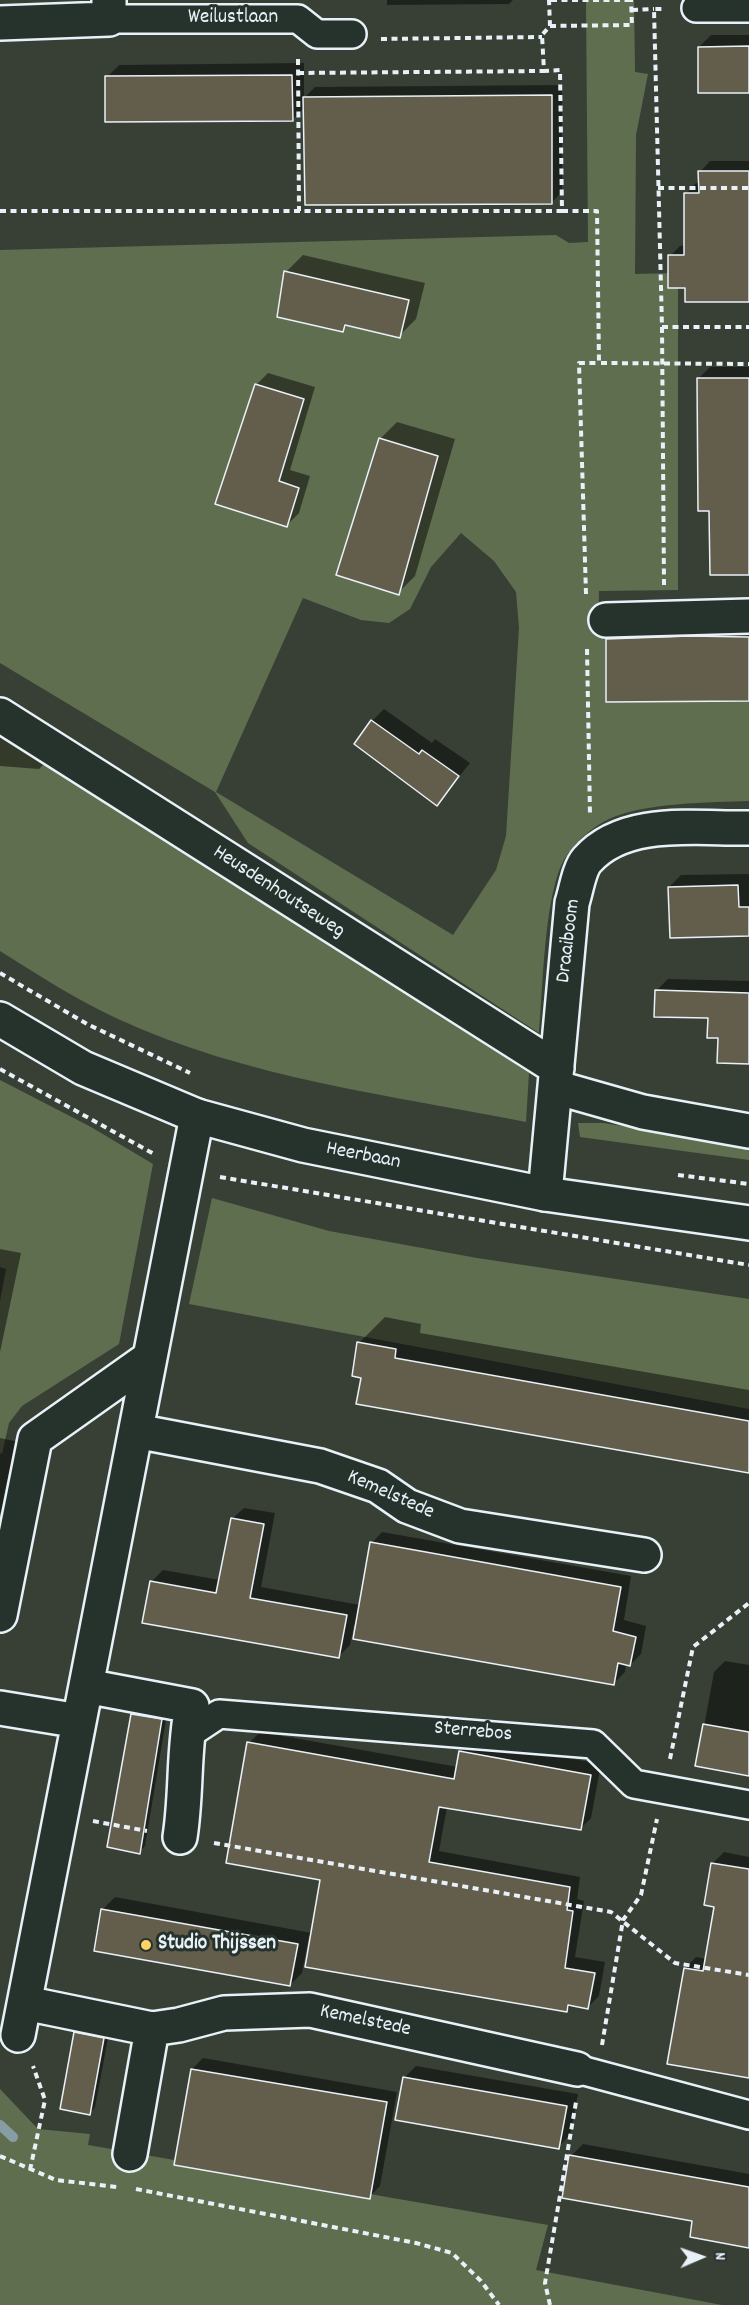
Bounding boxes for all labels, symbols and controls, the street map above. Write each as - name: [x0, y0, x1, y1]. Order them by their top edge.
- street label: Weilustlaan: [188, 6, 278, 32]
- street label: Heusdenhoutseweg: [207, 841, 349, 945]
- street label: Draaiboom: [552, 898, 588, 984]
- street label: Heerbaan: [324, 1137, 402, 1177]
- street label: Kemelstede: [343, 1466, 437, 1526]
- street label: Sterrebos: [433, 1717, 513, 1749]
- place label: Studio Thijssen: [158, 1932, 276, 1958]
- marker: Studio Thijssen: [139, 1938, 153, 1952]
- street label: Kemelstede: [317, 2000, 413, 2044]
- north arrow: [671, 2227, 731, 2287]
- text: N: [708, 2252, 731, 2261]

